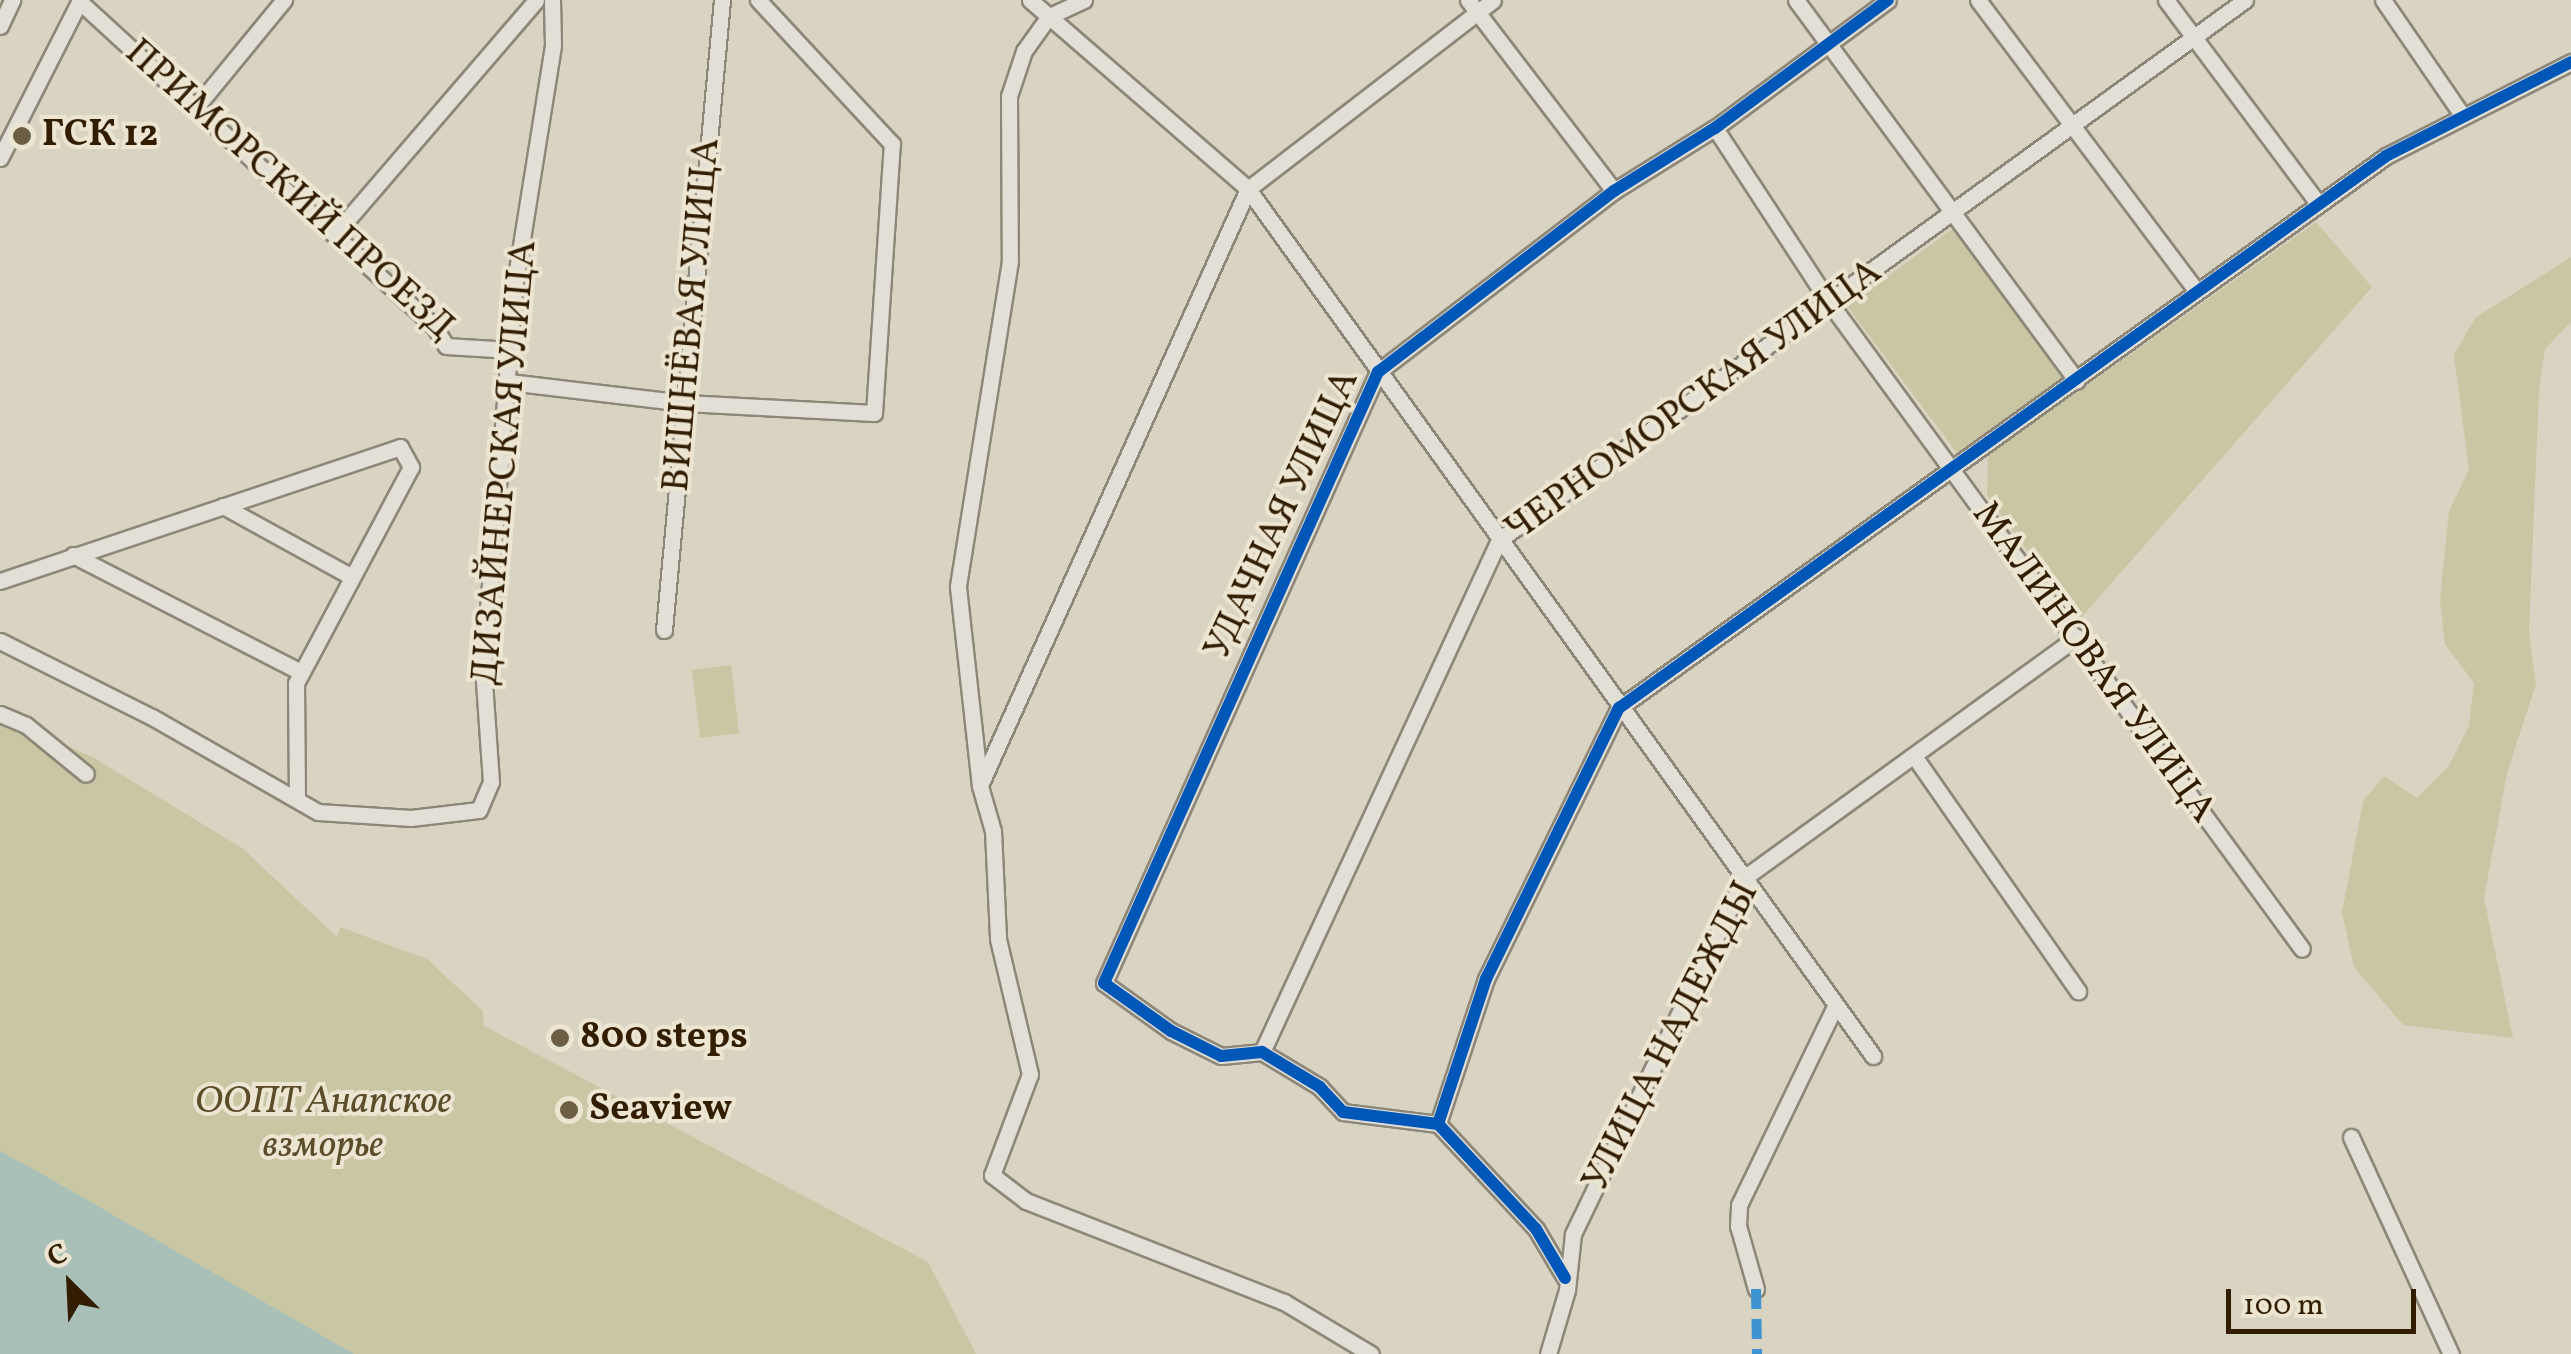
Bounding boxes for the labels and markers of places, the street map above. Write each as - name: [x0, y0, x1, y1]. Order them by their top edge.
- place label: ГСК 12: [42, 113, 159, 159]
- marker: ГСК 12: [11, 125, 33, 147]
- place label: 800 steps: [580, 1015, 748, 1061]
- marker: 800 steps: [549, 1027, 571, 1049]
- place label: Seaview: [589, 1087, 732, 1133]
- marker: Seaview: [558, 1099, 580, 1121]

